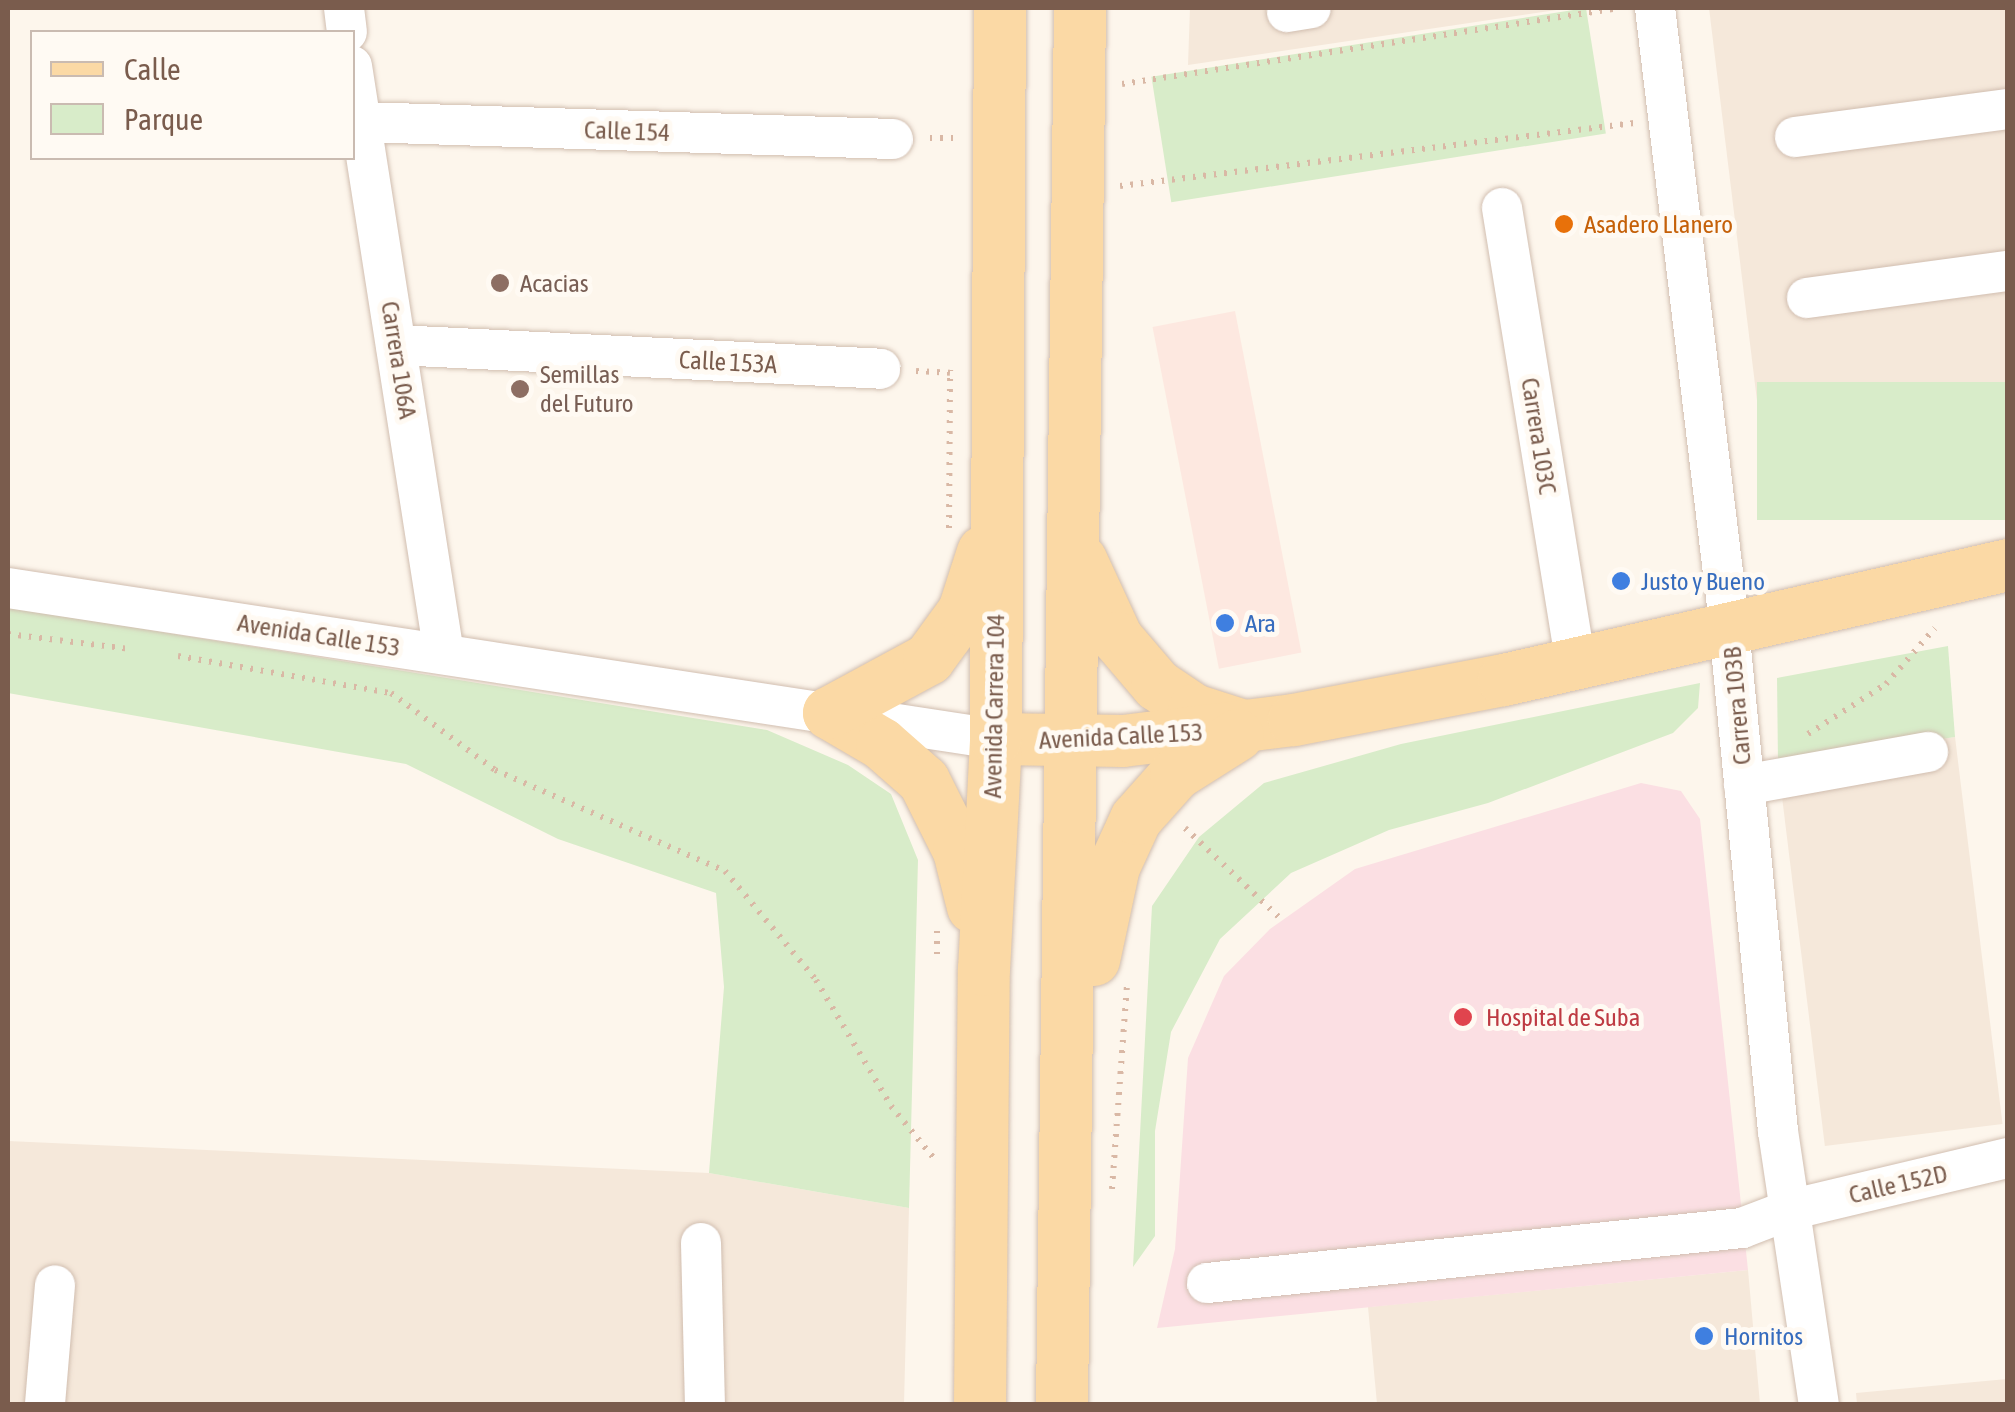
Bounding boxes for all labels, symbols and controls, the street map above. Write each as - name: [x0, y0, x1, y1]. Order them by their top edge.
- legend: [30, 30, 355, 160]
- text: Calle: [124, 52, 181, 86]
- text: Parque: [124, 102, 203, 136]
- street label: Calle 154: [584, 115, 670, 147]
- place label: Asadero Llanero: [1584, 209, 1733, 239]
- marker: Asadero Llanero: [1553, 213, 1575, 235]
- place label: Acacias: [520, 268, 589, 298]
- marker: Acacias: [489, 272, 511, 294]
- street label: Carrera 106A: [375, 299, 423, 421]
- street label: Calle 153A: [678, 344, 778, 380]
- place label: Semillas del Futuro: [540, 360, 634, 419]
- street label: Carrera 103C: [1515, 376, 1563, 496]
- marker: Semillas del Futuro: [509, 378, 531, 400]
- place label: Justo y Bueno: [1641, 566, 1765, 596]
- marker: Justo y Bueno: [1610, 570, 1632, 592]
- street label: Avenida Calle 153: [236, 607, 402, 663]
- place label: Ara: [1245, 608, 1276, 638]
- marker: Ara: [1214, 612, 1236, 634]
- street label: Avenida Carrera 104: [977, 613, 1011, 799]
- street label: Carrera 103B: [1717, 646, 1757, 766]
- street label: Avenida Calle 153: [1038, 717, 1204, 755]
- place label: Hospital de Suba: [1486, 1002, 1640, 1032]
- marker: Hospital de Suba: [1450, 1004, 1476, 1030]
- street label: Calle 152D: [1846, 1158, 1950, 1210]
- place label: Hornitos: [1724, 1321, 1803, 1351]
- marker: Hornitos: [1693, 1325, 1715, 1347]

